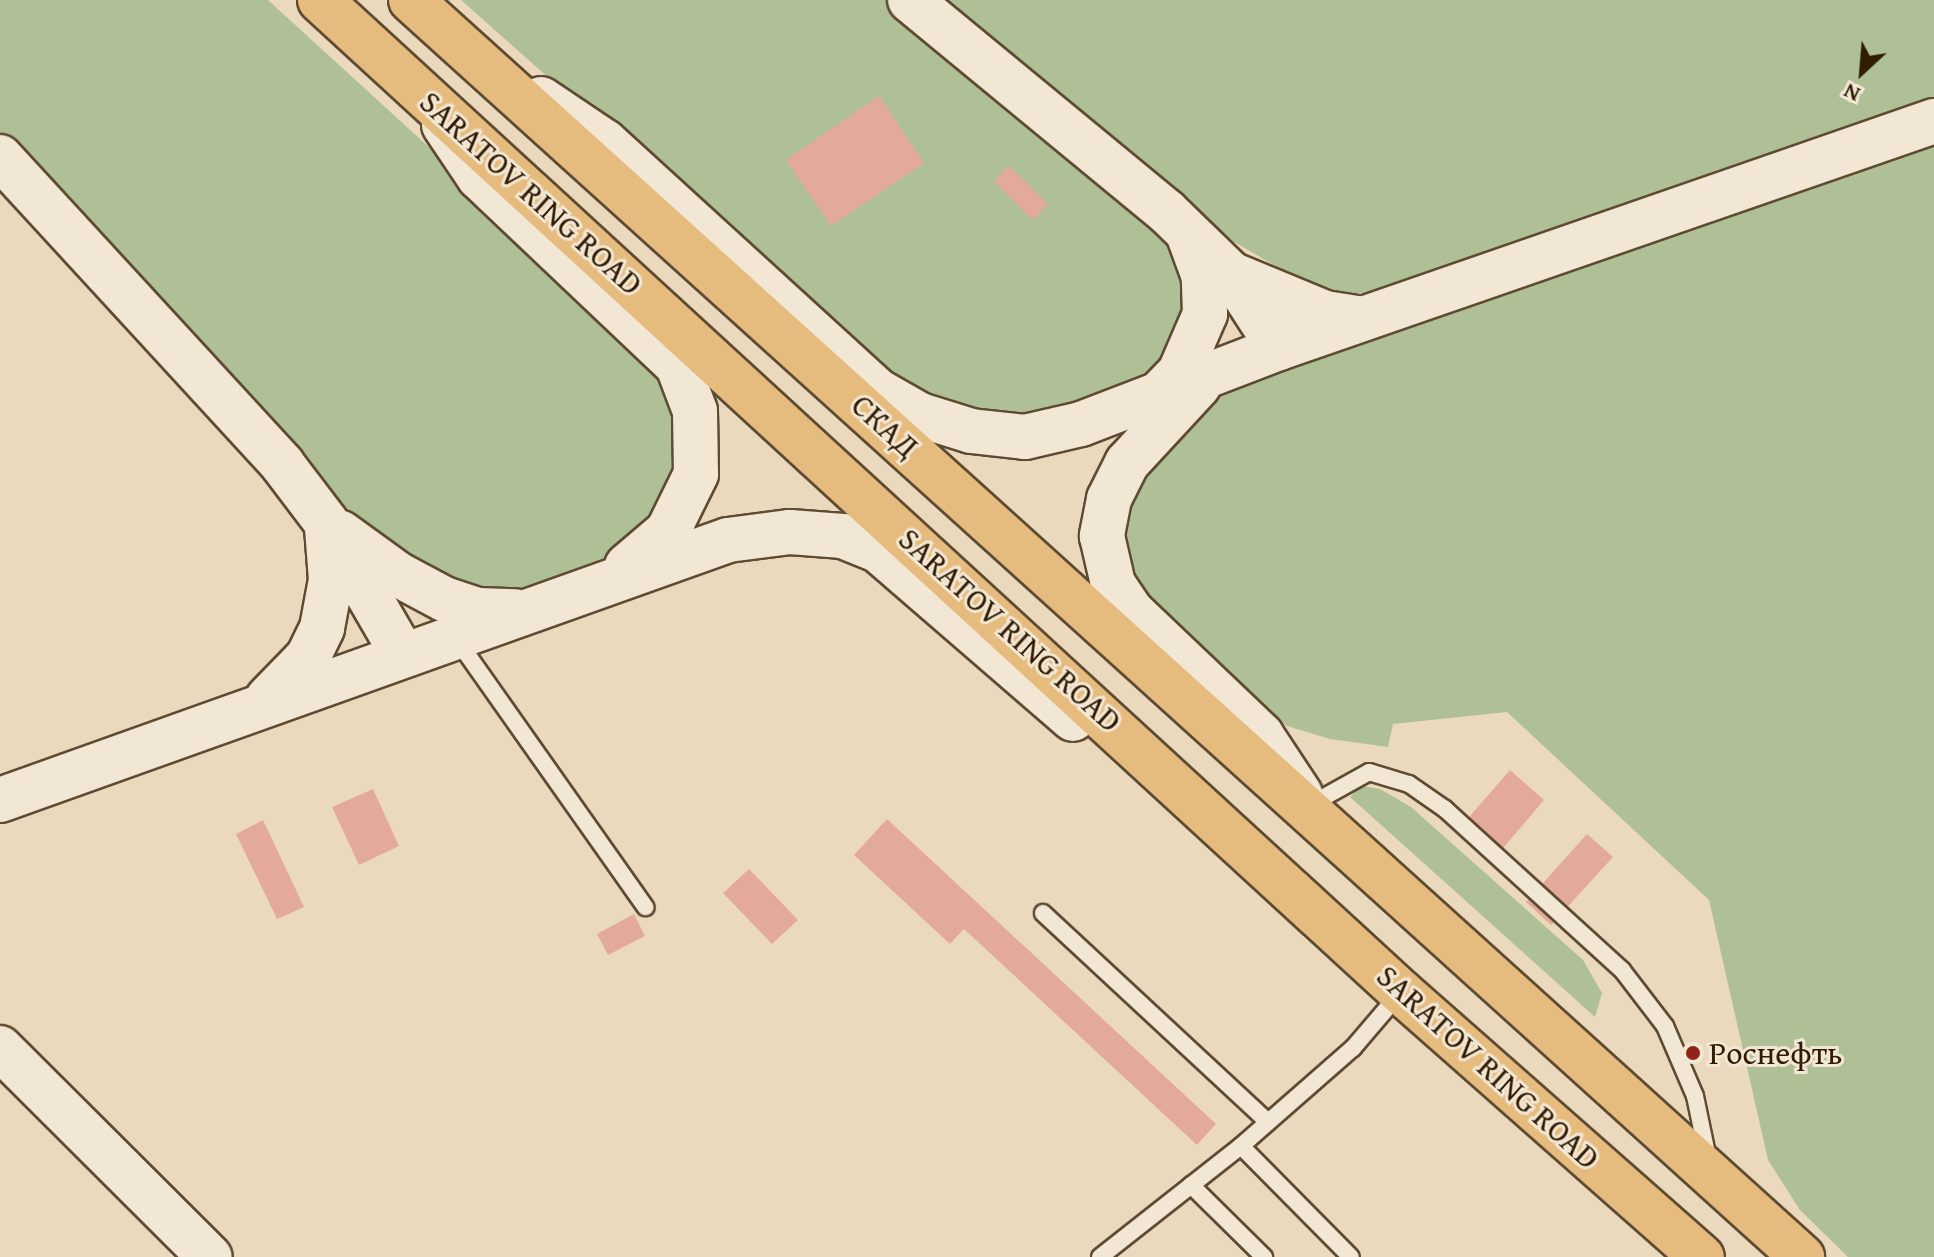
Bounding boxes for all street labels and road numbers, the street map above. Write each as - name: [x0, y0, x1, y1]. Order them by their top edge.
- street label: SARATOV RING ROAD: [412, 83, 650, 303]
- street label: СКАД: [844, 386, 926, 466]
- street label: SARATOV RING ROAD: [891, 520, 1129, 740]
- street label: SARATOV RING ROAD: [1369, 957, 1607, 1177]

